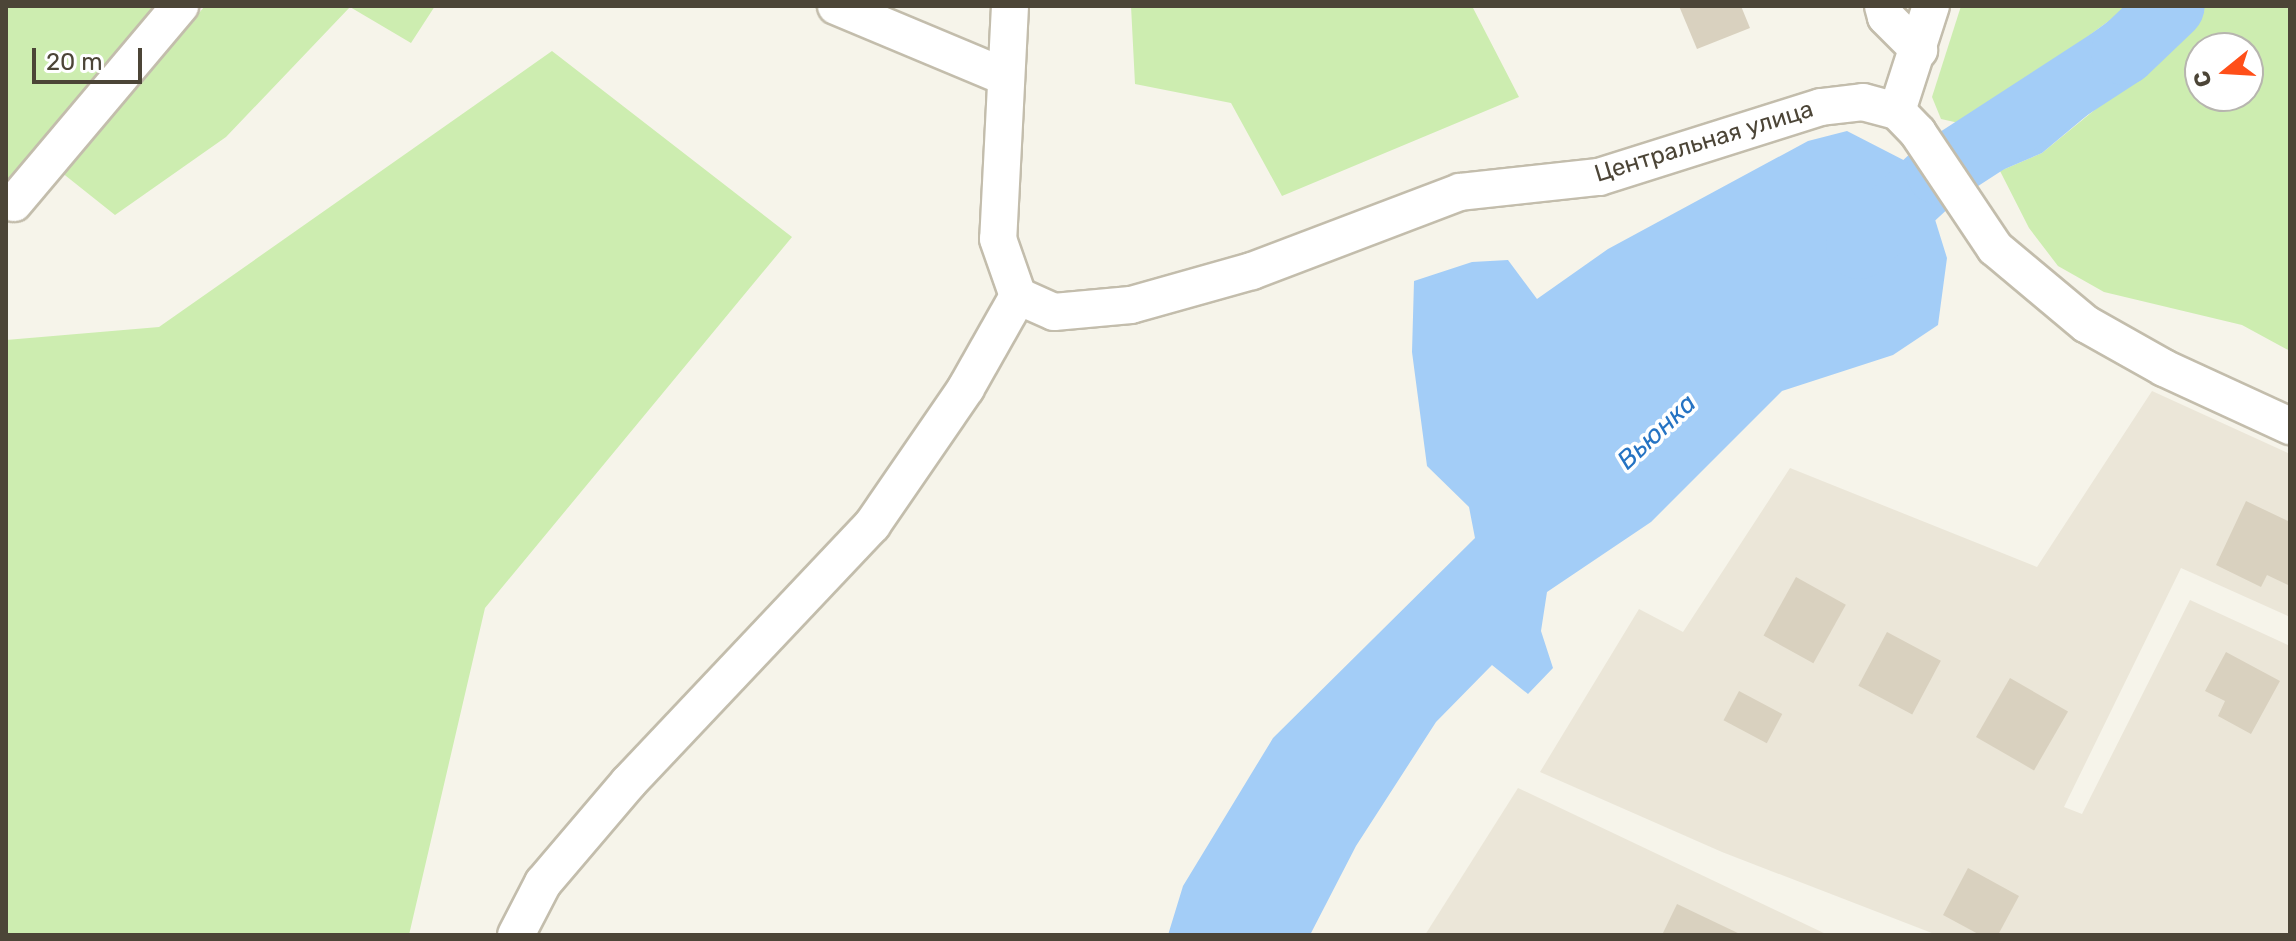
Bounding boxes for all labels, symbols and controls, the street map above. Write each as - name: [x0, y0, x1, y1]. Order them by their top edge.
- scale bar: [36, 32, 146, 82]
- north arrow: [2184, 32, 2264, 112]
- text: 20 m: [46, 48, 103, 76]
- text: С: [2187, 67, 2218, 90]
- street label: Центральная улица: [1591, 95, 1817, 189]
- water label: Вьюнка: [1611, 388, 1703, 476]

